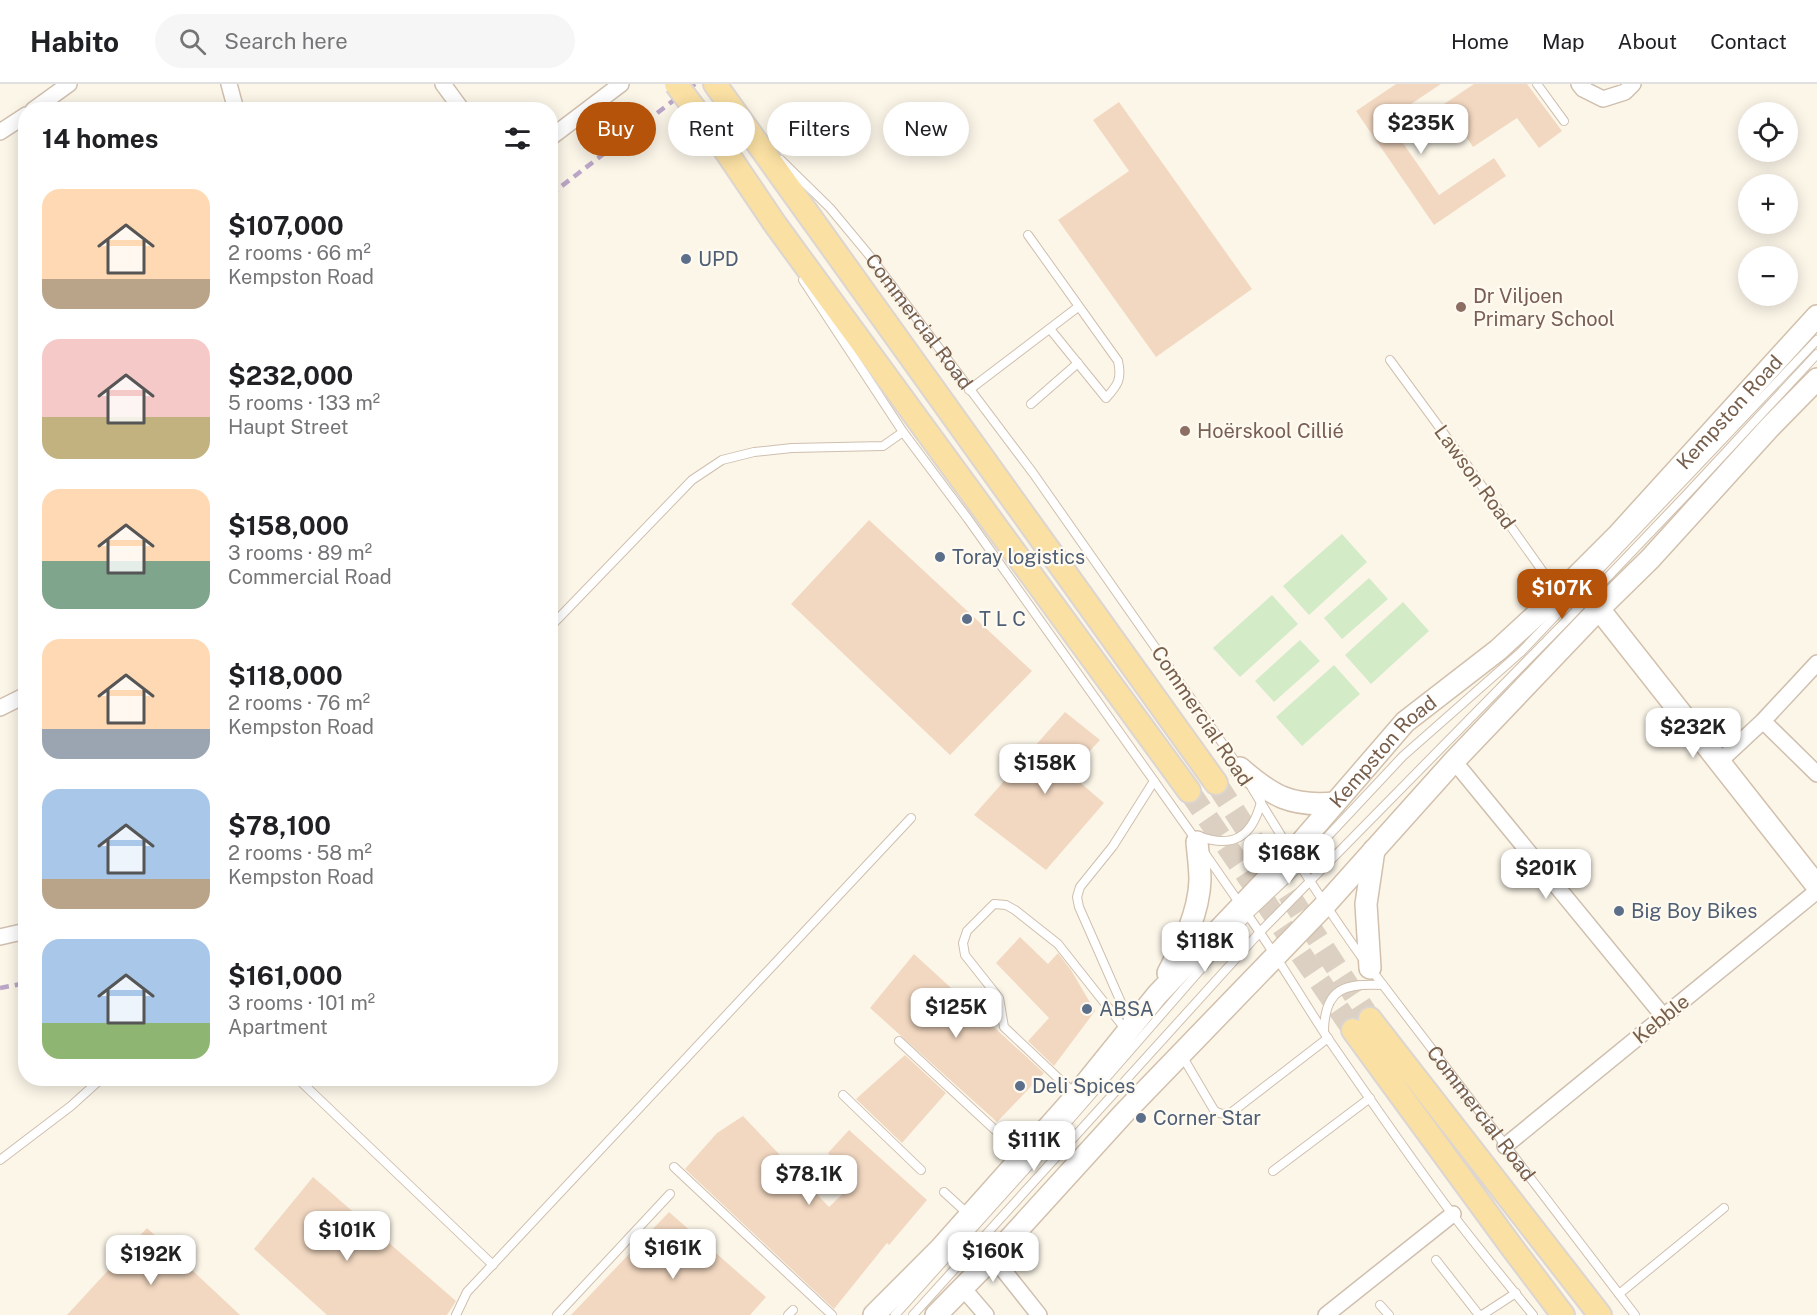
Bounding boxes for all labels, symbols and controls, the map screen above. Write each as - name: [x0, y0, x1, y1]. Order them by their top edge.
- search box: [155, 14, 575, 68]
- text: Habito: [30, 25, 119, 58]
- icon: search: [176, 25, 209, 58]
- text: Search here: [224, 28, 348, 54]
- text: Home: [1451, 29, 1509, 54]
- text: Map: [1542, 29, 1585, 54]
- text: About: [1618, 29, 1677, 54]
- text: Contact: [1710, 29, 1787, 54]
- chip: Buy: [576, 102, 656, 156]
- chip: Rent: [668, 102, 755, 156]
- chip: Filters: [767, 102, 871, 156]
- chip: New: [883, 102, 969, 156]
- map controls: [1738, 102, 1798, 306]
- button: locate: [1738, 102, 1798, 162]
- pin: $235K: [1379, 104, 1463, 155]
- text: $235K: [1387, 111, 1455, 135]
- icon: filters: [501, 122, 534, 155]
- text: 14 homes: [42, 123, 158, 154]
- button: +: [1738, 174, 1798, 234]
- text: $107,000: [228, 210, 344, 241]
- icon: home: [90, 213, 162, 285]
- text: 2 rooms · 66 m²: [228, 241, 371, 265]
- button: −: [1738, 246, 1798, 306]
- place label: UPD: [698, 247, 739, 271]
- street label: Commercial Road: [860, 249, 978, 394]
- marker: UPD: [679, 252, 693, 266]
- text: Kempston Road: [228, 265, 374, 289]
- place label: Dr Viljoen Primary School: [1473, 284, 1615, 331]
- marker: Dr Viljoen Primary School: [1454, 300, 1468, 314]
- street label: Kempston Road: [1671, 350, 1787, 474]
- text: $232,000: [228, 360, 353, 391]
- icon: home: [90, 363, 162, 435]
- text: 5 rooms · 133 m²: [228, 391, 380, 415]
- text: Haupt Street: [228, 415, 349, 439]
- place label: Hoërskool Cillié: [1197, 419, 1344, 443]
- street label: Lawson Road: [1429, 420, 1521, 534]
- marker: Hoërskool Cillié: [1178, 424, 1192, 438]
- text: $158,000: [228, 510, 349, 541]
- icon: home: [90, 513, 162, 585]
- text: 3 rooms · 89 m²: [228, 541, 372, 565]
- place label: Toray logistics: [952, 545, 1085, 569]
- marker: Toray logistics: [933, 550, 947, 564]
- text: Commercial Road: [228, 565, 392, 589]
- pin: $107K: [1520, 569, 1604, 620]
- text: $107K: [1531, 576, 1593, 600]
- place label: T L C: [979, 607, 1026, 631]
- marker: T L C: [960, 612, 974, 626]
- street label: Commercial Road: [1146, 641, 1258, 791]
- text: $118,000: [228, 660, 343, 691]
- icon: home: [90, 663, 162, 735]
- street label: Kempston Road: [1324, 690, 1441, 813]
- text: 2 rooms · 76 m²: [228, 691, 370, 715]
- pin: $232K: [1651, 708, 1735, 759]
- text: Kempston Road: [228, 715, 374, 739]
- text: $232K: [1660, 715, 1726, 739]
- pin: $158K: [1003, 744, 1087, 795]
- text: $158K: [1013, 751, 1077, 775]
- text: $78,100: [228, 810, 331, 841]
- icon: home: [90, 813, 162, 885]
- pin: $168K: [1247, 834, 1331, 885]
- text: 2 rooms · 58 m²: [228, 841, 372, 865]
- text: $168K: [1257, 841, 1321, 865]
- pin: $201K: [1504, 849, 1588, 900]
- text: $201K: [1515, 856, 1577, 880]
- text: Kempston Road: [228, 865, 374, 889]
- place label: Big Boy Bikes: [1631, 899, 1757, 923]
- marker: Big Boy Bikes: [1612, 904, 1626, 918]
- pin: $118K: [1163, 922, 1247, 973]
- text: $118K: [1176, 929, 1234, 953]
- text: $161,000: [228, 960, 342, 991]
- icon: home: [90, 963, 162, 1035]
- pin: $125K: [914, 988, 998, 1039]
- street label: Kebble: [1628, 989, 1694, 1049]
- text: 3 rooms · 101 m²: [228, 991, 375, 1015]
- text: $125K: [925, 995, 987, 1019]
- place label: ABSA: [1099, 997, 1154, 1021]
- marker: ABSA: [1080, 1002, 1094, 1016]
- text: Apartment: [228, 1015, 328, 1039]
- street label: Commercial Road: [1422, 1041, 1540, 1186]
- place label: Deli Spices: [1032, 1074, 1135, 1098]
- marker: Deli Spices: [1013, 1079, 1027, 1093]
- place label: Corner Star: [1153, 1106, 1261, 1130]
- marker: Corner Star: [1134, 1111, 1148, 1125]
- pin: $111K: [992, 1121, 1076, 1172]
- text: $111K: [1007, 1128, 1061, 1152]
- pin: $78.1K: [760, 1155, 858, 1206]
- text: $78.1K: [775, 1162, 843, 1186]
- pin: $101K: [305, 1211, 389, 1262]
- text: $101K: [318, 1218, 376, 1242]
- pin: $161K: [631, 1229, 715, 1280]
- pin: $160K: [951, 1232, 1035, 1283]
- pin: $192K: [109, 1235, 193, 1286]
- text: $161K: [644, 1236, 702, 1260]
- text: $160K: [962, 1239, 1024, 1263]
- text: $192K: [120, 1242, 182, 1266]

